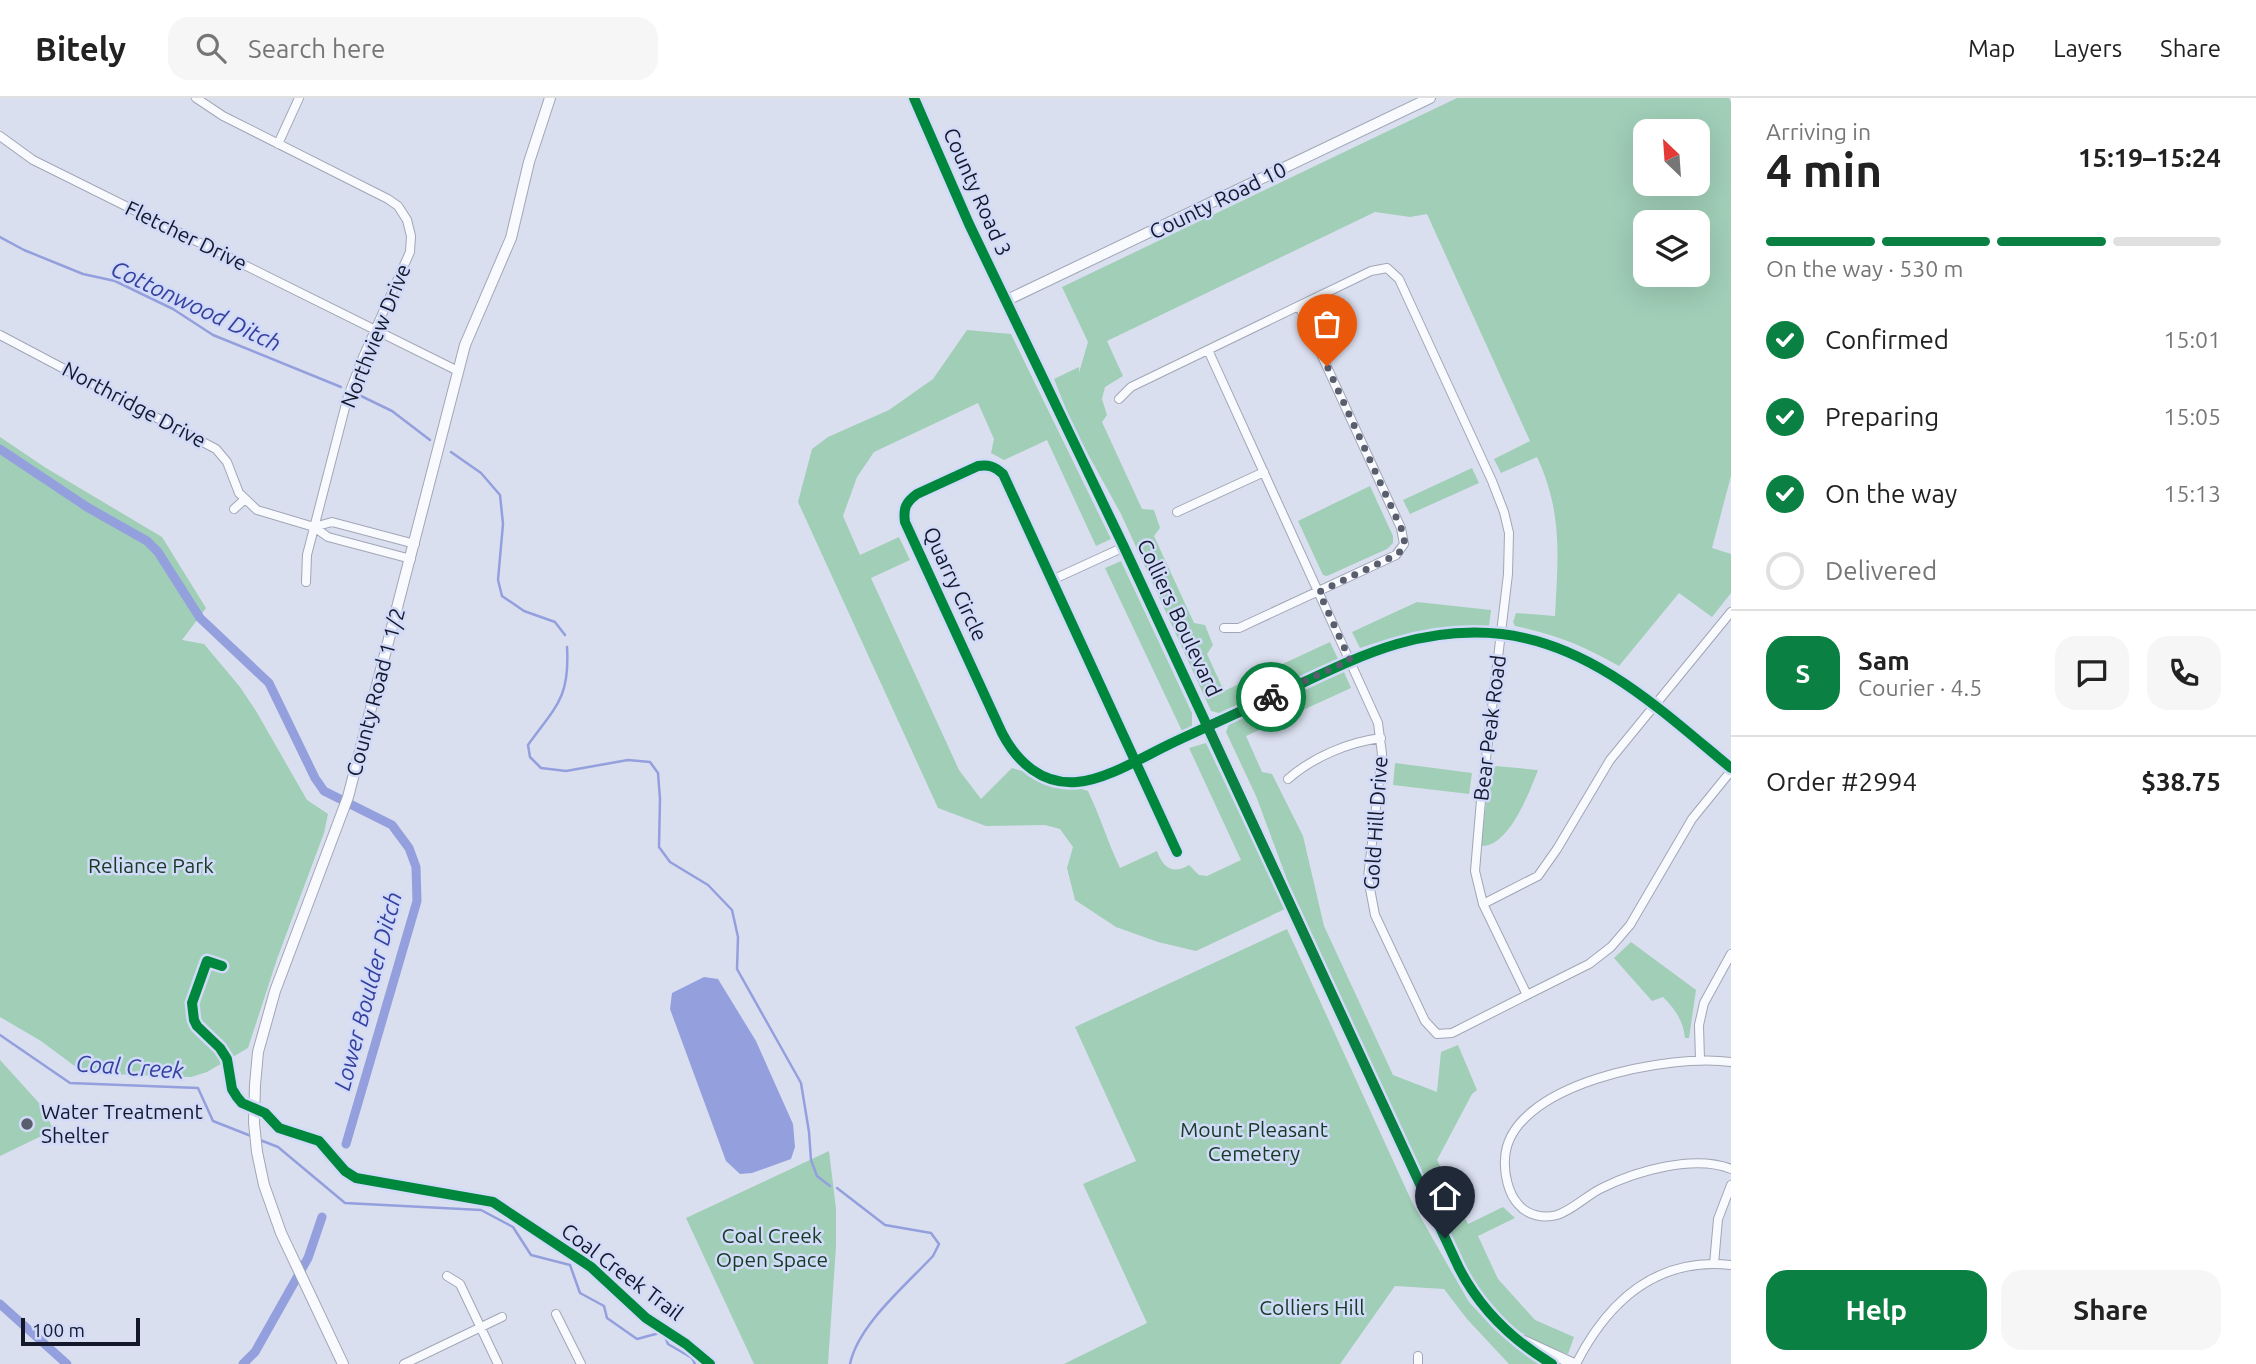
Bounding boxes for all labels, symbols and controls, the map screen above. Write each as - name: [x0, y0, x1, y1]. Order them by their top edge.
- search box: [168, 17, 658, 80]
- icon: search: [192, 29, 230, 67]
- text: Bitely: [35, 30, 126, 67]
- text: Search here: [248, 34, 385, 63]
- text: Map: [1968, 35, 2015, 62]
- text: Layers: [2053, 35, 2122, 62]
- text: Share: [2160, 35, 2221, 62]
- north arrow: [1633, 119, 1710, 196]
- map controls: [1633, 119, 1710, 287]
- text: Arriving in: [1766, 119, 1871, 144]
- street label: County Road 3: [939, 124, 1017, 259]
- text: 15:19–15:24: [2078, 143, 2221, 172]
- text: 4 min: [1766, 144, 1882, 196]
- street label: County Road 10: [1145, 157, 1290, 244]
- street label: Fletcher Drive: [122, 195, 251, 275]
- button: layers: [1633, 210, 1710, 287]
- water label: Cottonwood Ditch: [107, 255, 285, 356]
- text: On the way · 530 m: [1766, 256, 1963, 281]
- street label: Northview Drive: [335, 260, 415, 411]
- pin: [1297, 294, 1357, 366]
- icon: bag: [1308, 305, 1346, 343]
- icon: check: [1766, 321, 1804, 359]
- text: Confirmed: [1825, 325, 1949, 354]
- text: 15:01: [2163, 327, 2221, 352]
- street label: Northridge Drive: [59, 356, 210, 452]
- icon: check: [1766, 398, 1804, 436]
- text: Preparing: [1825, 402, 1939, 431]
- text: 15:05: [2163, 404, 2221, 429]
- icon: check: [1766, 475, 1804, 513]
- text: On the way: [1825, 479, 1957, 508]
- text: 15:13: [2163, 481, 2221, 506]
- street label: Quarry Circle: [919, 523, 993, 644]
- street label: Colliers Boulevard: [1133, 535, 1227, 700]
- text: Delivered: [1825, 556, 1937, 585]
- street label: County Road 1 1/2: [341, 605, 409, 779]
- button: chat: [2055, 636, 2129, 710]
- button: phone: [2147, 636, 2221, 710]
- text: Sam: [1858, 646, 1910, 675]
- street label: Bear Peak Road: [1468, 654, 1510, 802]
- text: S: [1796, 659, 1810, 688]
- courier: [1236, 662, 1306, 732]
- text: Courier · 4.5: [1858, 675, 1982, 700]
- icon: bike: [1252, 678, 1290, 716]
- street label: Gold Hill Drive: [1358, 755, 1392, 891]
- text: Order #2994: [1766, 767, 1917, 796]
- text: $38.75: [2141, 767, 2221, 796]
- park label: Reliance Park: [88, 853, 214, 877]
- water label: Lower Boulder Ditch: [329, 889, 406, 1093]
- water label: Coal Creek: [75, 1050, 185, 1083]
- place label: Water Treatment Shelter: [41, 1099, 203, 1147]
- marker: Water Treatment Shelter: [19, 1116, 35, 1132]
- park label: Mount Pleasant Cemetery: [1180, 1117, 1328, 1165]
- pin: [1415, 1166, 1475, 1238]
- icon: home: [1426, 1177, 1464, 1215]
- street label: Coal Creek Trail: [557, 1218, 688, 1325]
- park label: Coal Creek Open Space: [716, 1223, 828, 1271]
- button: Help: [1766, 1270, 1987, 1350]
- button: Share: [2001, 1270, 2221, 1350]
- park label: Colliers Hill: [1259, 1295, 1365, 1319]
- scale bar: [21, 1315, 140, 1347]
- text: 100 m: [32, 1319, 85, 1341]

